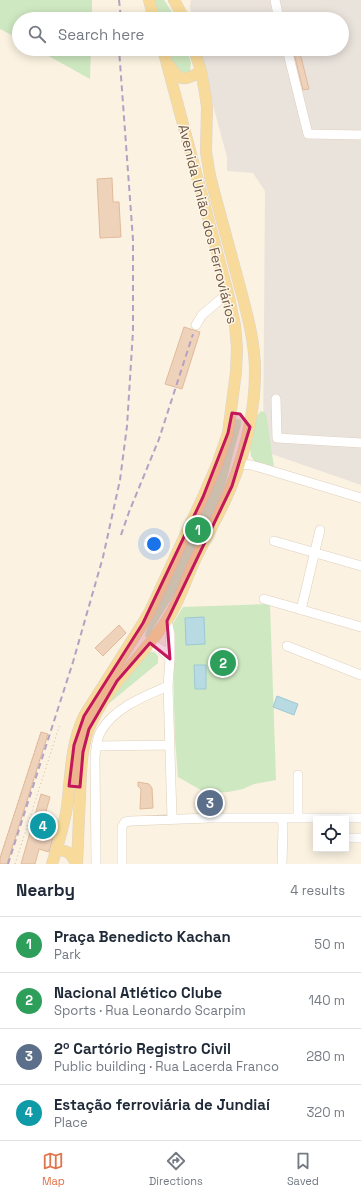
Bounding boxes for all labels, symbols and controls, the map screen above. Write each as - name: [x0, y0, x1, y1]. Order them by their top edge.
- search box: [12, 12, 349, 56]
- icon: search: [26, 23, 48, 45]
- text: Search here: [58, 25, 144, 44]
- street label: Avenida União dos Ferroviários: [174, 122, 242, 326]
- pin: 1: [185, 515, 211, 545]
- your location: [144, 534, 164, 554]
- pin: 2: [210, 648, 236, 678]
- pin: 3: [197, 788, 223, 818]
- pin: 4: [30, 811, 56, 841]
- map controls: [313, 816, 349, 852]
- button: locate: [313, 816, 349, 852]
- text: Nearby: [16, 879, 75, 901]
- text: 4 results: [290, 882, 345, 899]
- text: Praça Benedicto Kachan: [54, 927, 231, 946]
- text: 1: [26, 936, 32, 953]
- text: 50 m: [314, 936, 345, 953]
- text: Park: [54, 946, 81, 963]
- text: Nacional Atlético Clube: [54, 983, 222, 1002]
- text: 2: [25, 992, 33, 1009]
- text: 140 m: [309, 992, 345, 1009]
- text: Sports · Rua Leonardo Scarpim: [54, 1002, 246, 1019]
- text: 2º Cartório Registro Civil: [54, 1039, 231, 1058]
- text: 3: [25, 1048, 33, 1065]
- text: 280 m: [306, 1048, 345, 1065]
- text: Public building · Rua Lacerda Franco: [54, 1058, 279, 1075]
- text: Estação ferroviária de Jundiaí: [54, 1095, 270, 1114]
- text: 4: [25, 1104, 33, 1121]
- text: 320 m: [306, 1104, 345, 1121]
- text: Place: [54, 1114, 88, 1131]
- tab: Map: [42, 1150, 65, 1188]
- tab: Directions: [149, 1150, 203, 1188]
- tab: Saved: [287, 1150, 319, 1188]

